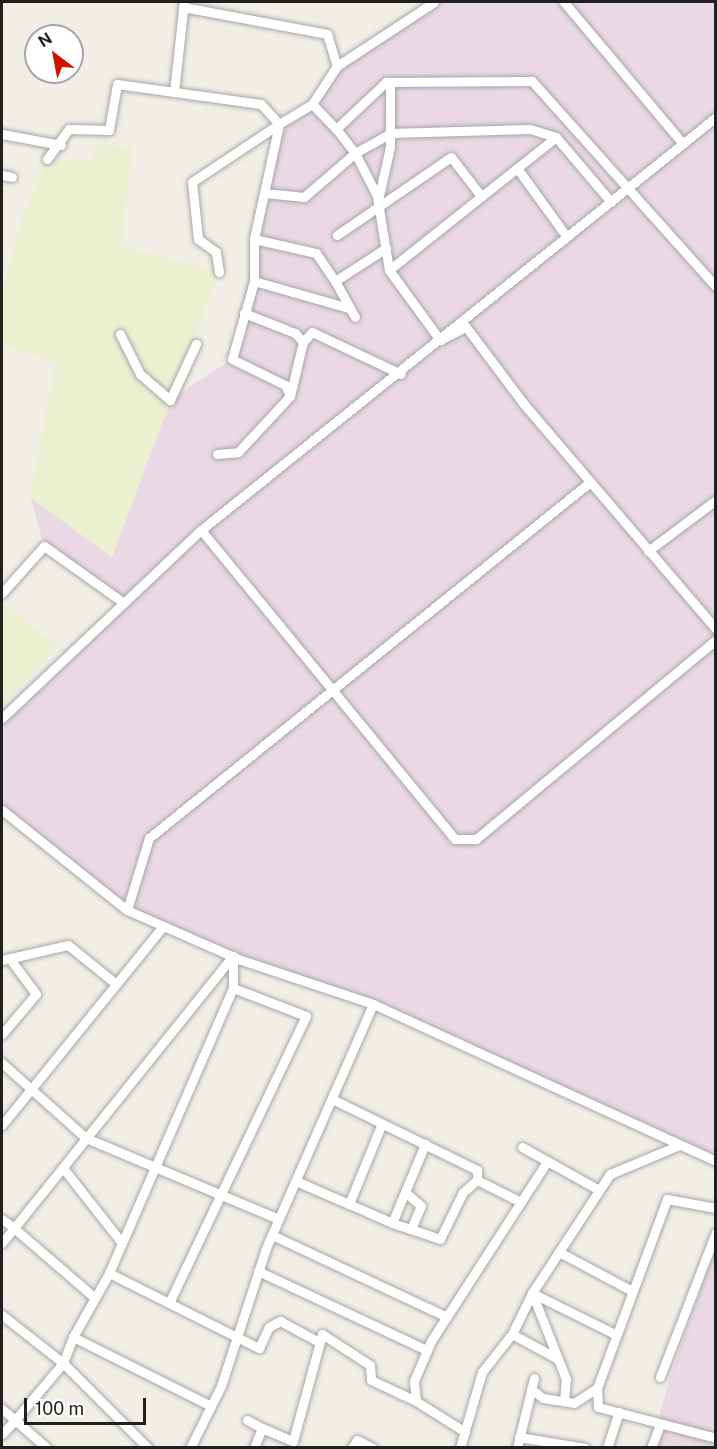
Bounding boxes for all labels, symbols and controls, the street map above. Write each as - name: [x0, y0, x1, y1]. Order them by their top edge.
- north arrow: [24, 24, 84, 84]
- text: N: [35, 29, 56, 51]
- scale bar: [27, 1386, 148, 1424]
- text: 100 m: [35, 1398, 84, 1419]

